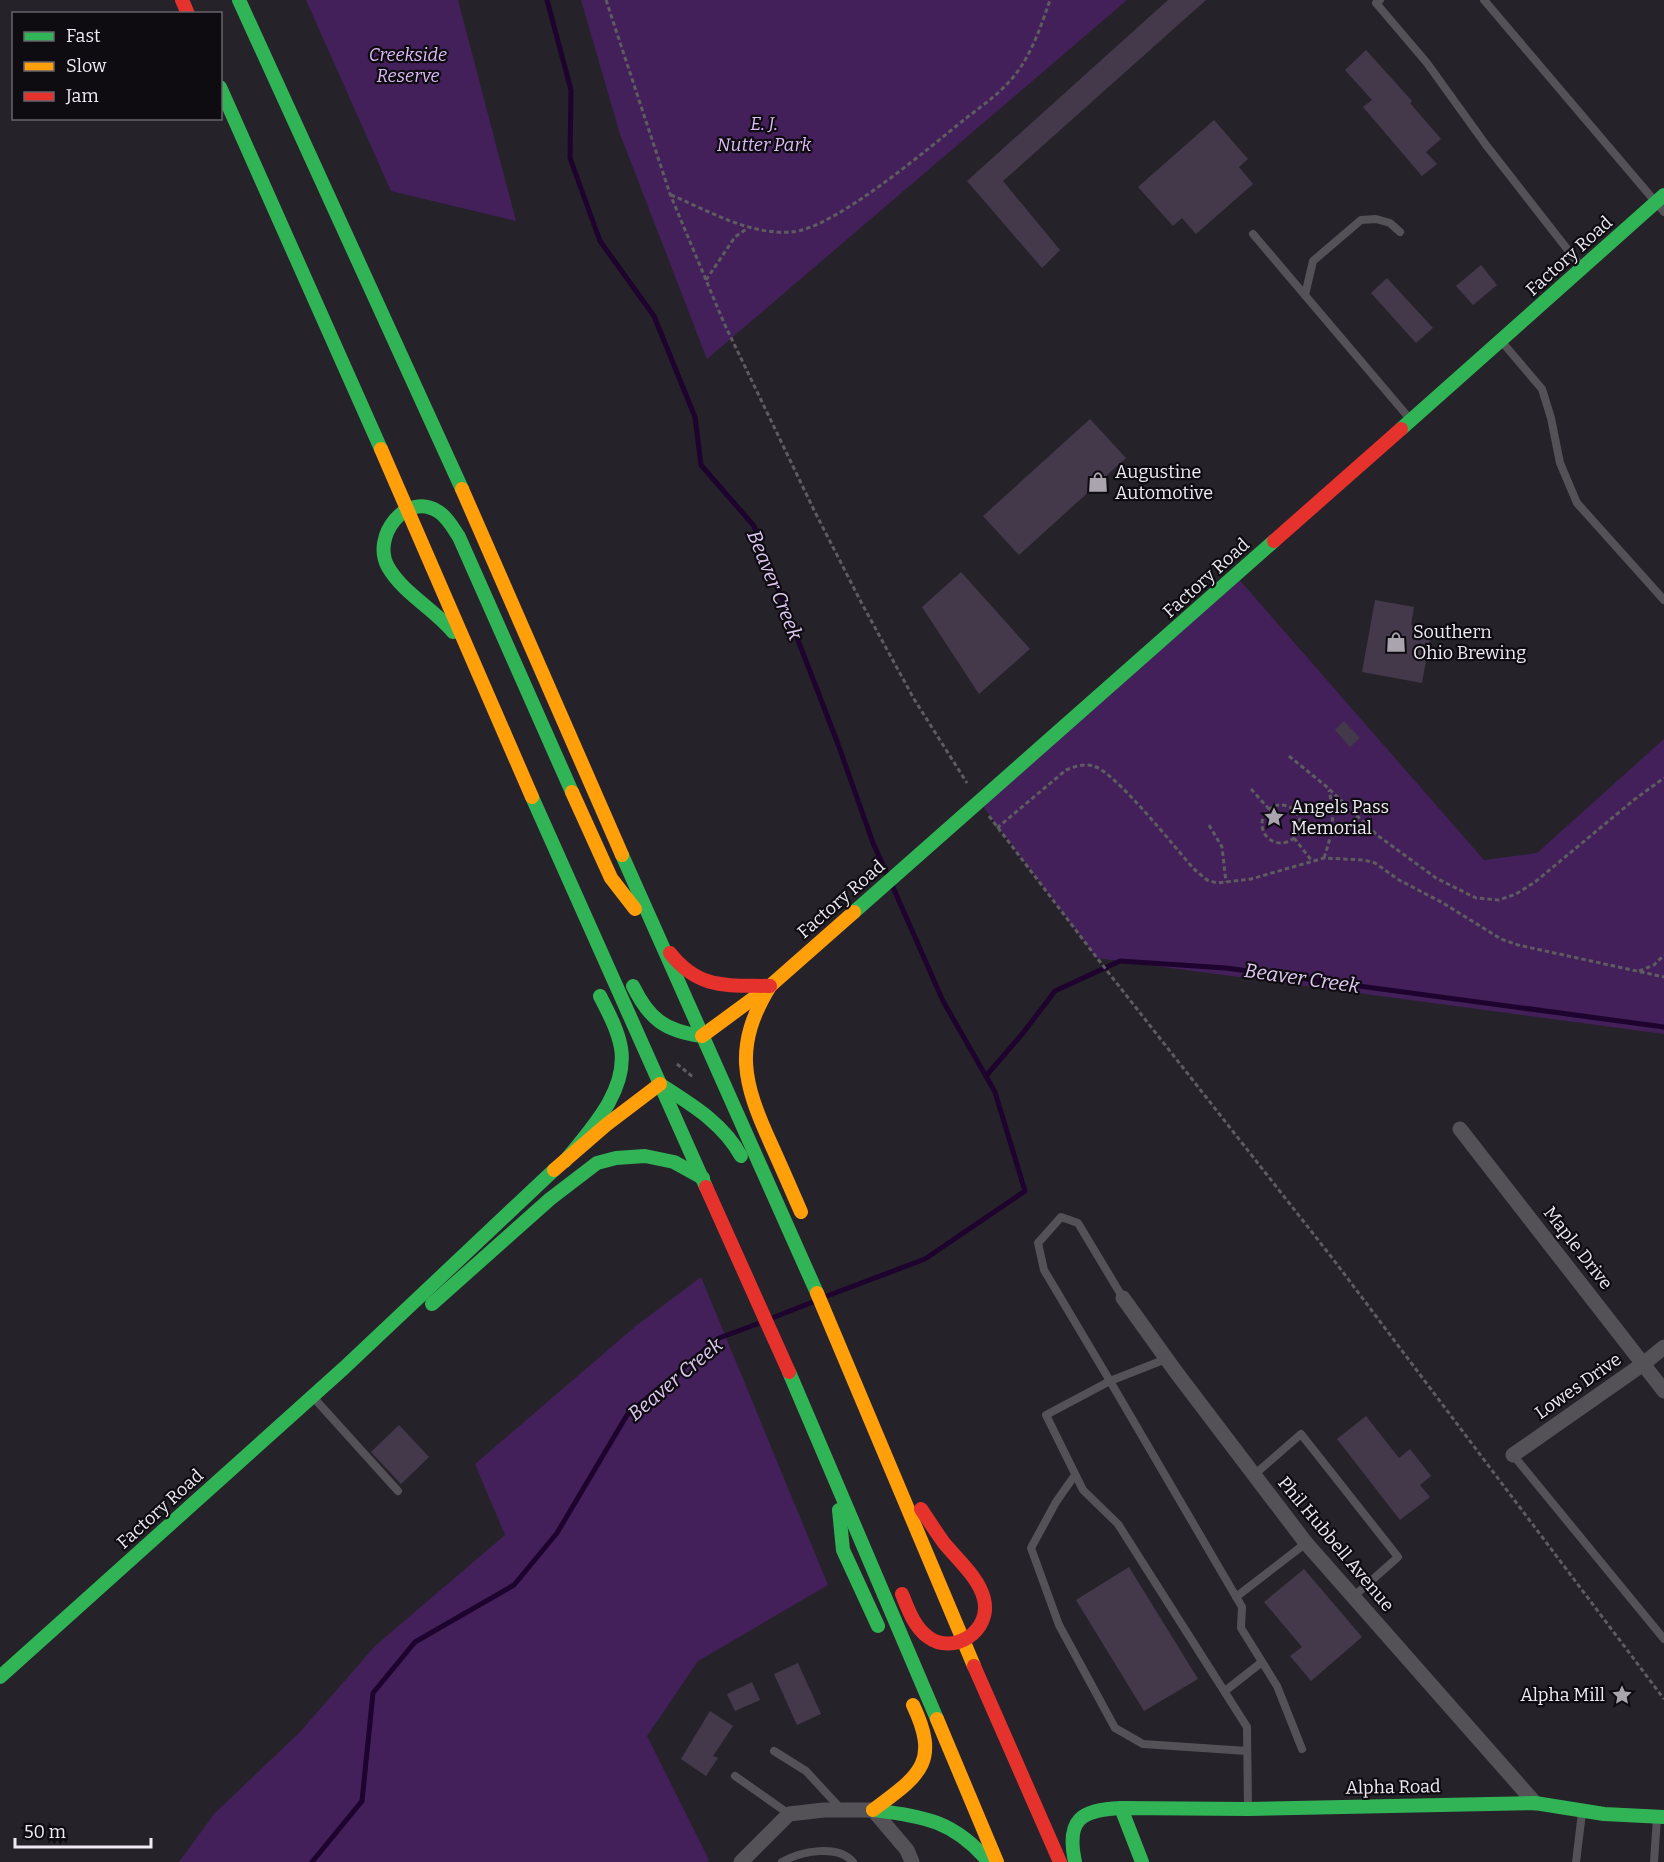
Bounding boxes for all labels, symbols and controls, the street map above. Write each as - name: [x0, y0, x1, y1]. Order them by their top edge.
- legend: [12, 12, 222, 120]
- text: Fast: [66, 25, 101, 47]
- park label: Creekside Reserve: [369, 44, 447, 87]
- text: Slow: [66, 55, 107, 77]
- text: Jam: [65, 85, 99, 107]
- park label: E. J. Nutter Park: [717, 113, 812, 156]
- street label: Factory Road: [1521, 211, 1617, 301]
- place label: Augustine Automotive: [1115, 461, 1213, 504]
- shop icon: Augustine Automotive: [1086, 470, 1110, 494]
- water label: Beaver Creek: [742, 527, 808, 643]
- street label: Factory Road: [1158, 533, 1254, 623]
- place label: Southern Ohio Brewing: [1413, 621, 1526, 664]
- shop icon: Southern Ohio Brewing: [1384, 630, 1408, 654]
- place label: Angels Pass Memorial: [1291, 796, 1389, 839]
- place icon: Angels Pass Memorial: [1262, 805, 1286, 829]
- street label: Factory Road: [793, 855, 889, 943]
- water label: Beaver Creek: [1243, 958, 1361, 998]
- street label: Maple Drive: [1539, 1202, 1617, 1294]
- water label: Beaver Creek: [623, 1332, 727, 1425]
- street label: Lowes Drive: [1531, 1348, 1625, 1424]
- street label: Factory Road: [112, 1464, 208, 1554]
- street label: Phil Hubbell Avenue: [1273, 1472, 1399, 1616]
- place icon: Alpha Mill: [1610, 1683, 1634, 1707]
- place label: Alpha Mill: [1520, 1684, 1605, 1706]
- street label: Alpha Road: [1345, 1775, 1441, 1799]
- scale bar: [15, 1811, 152, 1849]
- text: 50 m: [24, 1821, 66, 1843]

